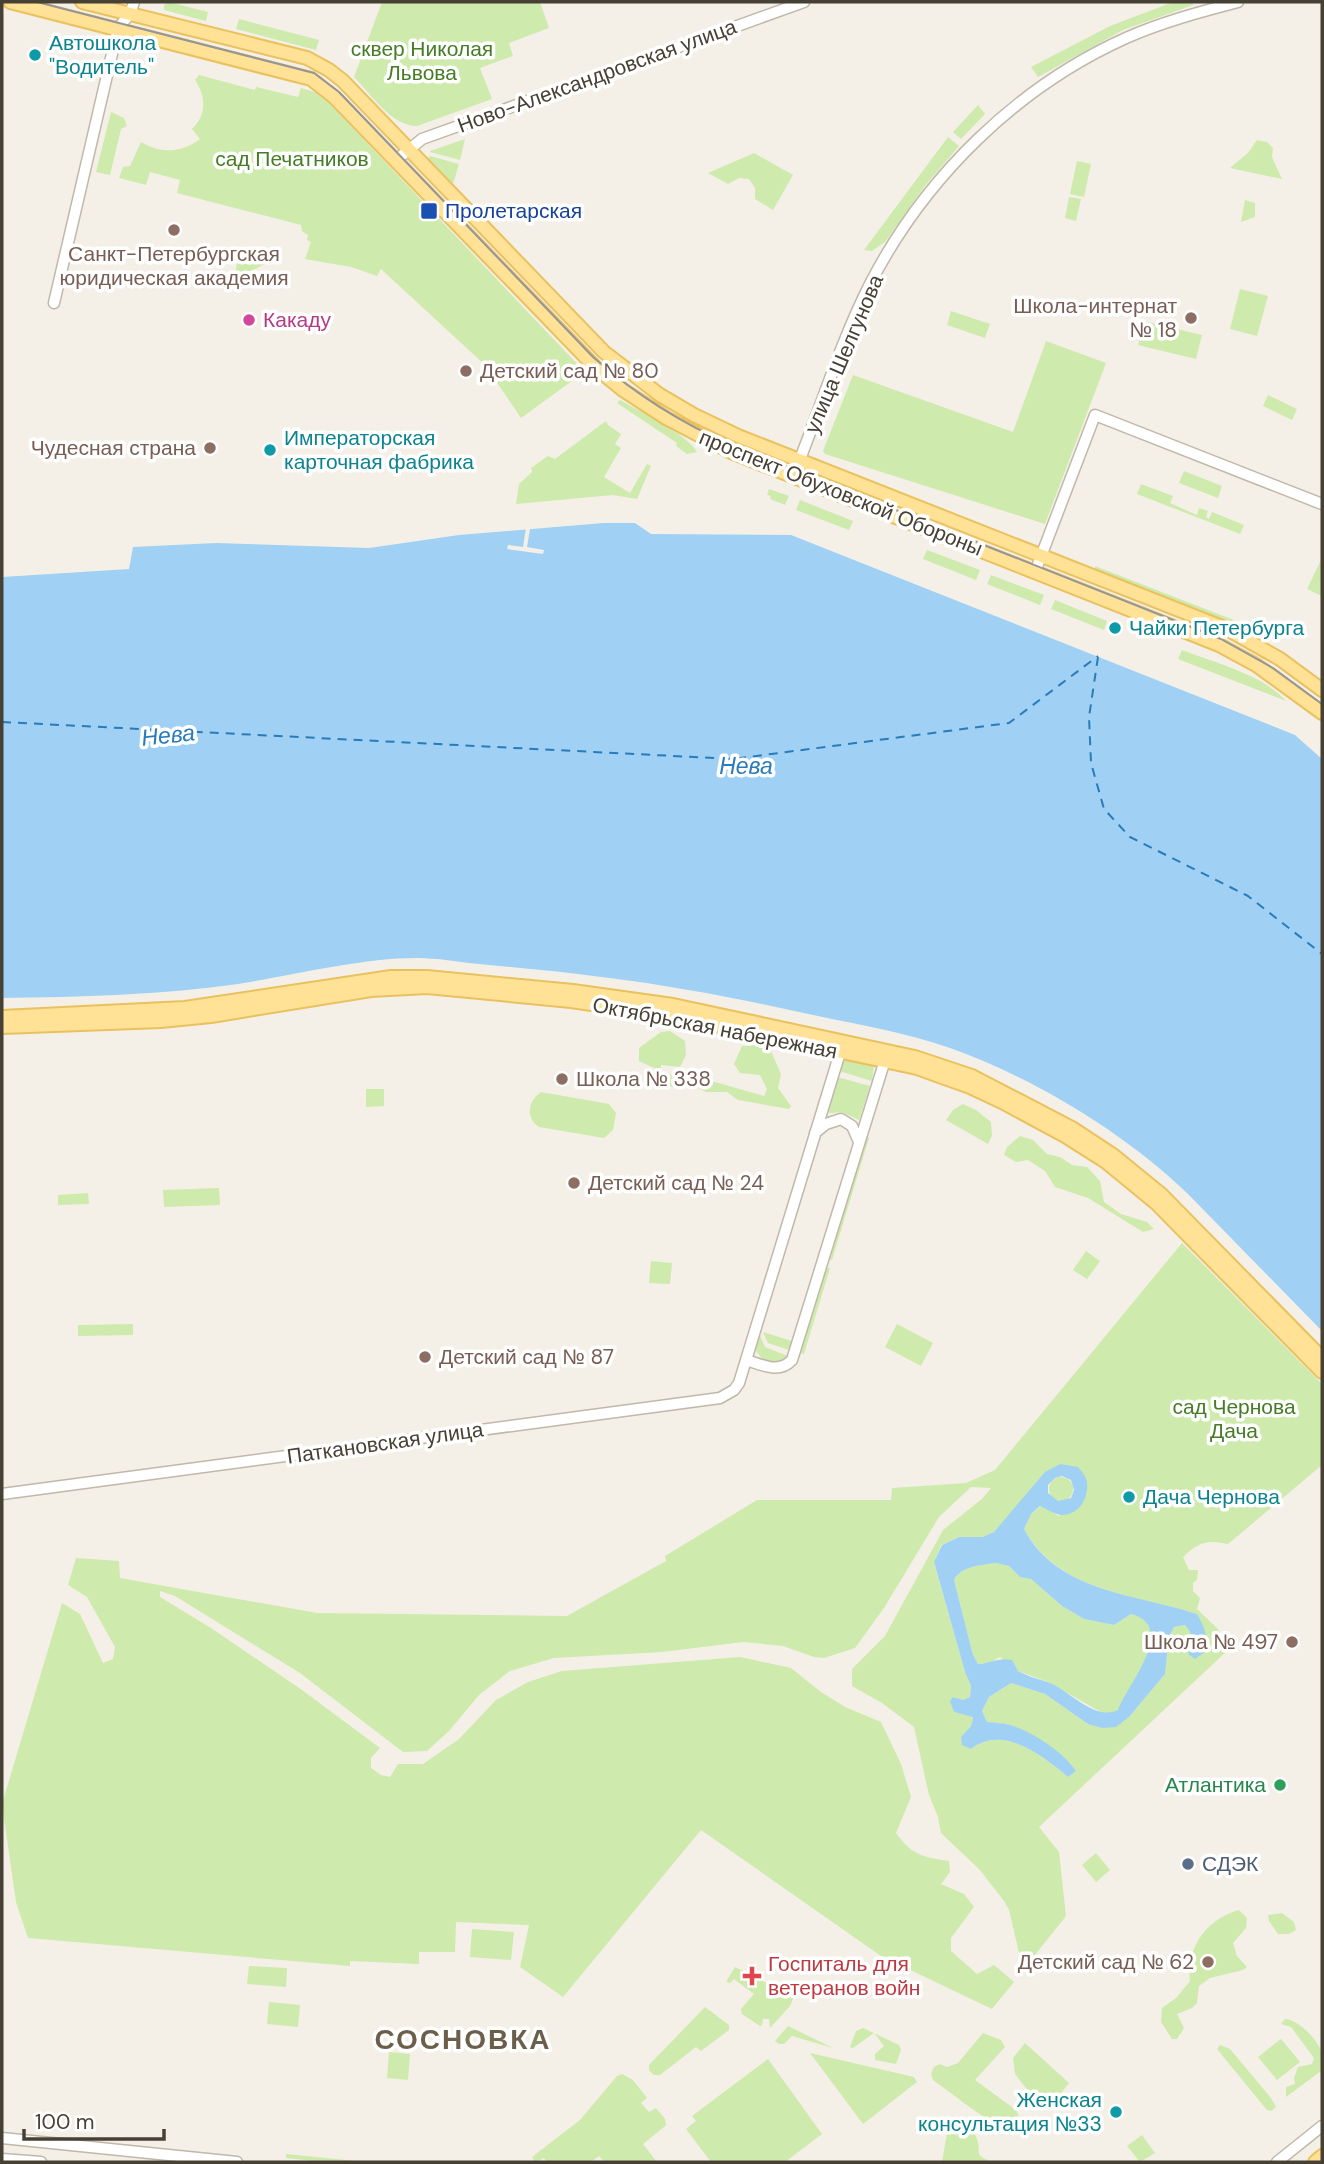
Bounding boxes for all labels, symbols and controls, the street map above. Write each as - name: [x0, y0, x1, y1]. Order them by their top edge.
- street label: Ново-Александровская улица: [454, 12, 741, 140]
- place label: Автошкола "Водитель": [49, 29, 157, 81]
- park label: сквер Николая Львова: [351, 35, 493, 87]
- marker: Автошкола "Водитель": [27, 47, 43, 63]
- park label: сад Печатников: [215, 145, 369, 173]
- place label: Пролетарская: [445, 197, 582, 225]
- marker: Пролетарская: [419, 201, 439, 221]
- marker: Санкт-Петербургская юридическая академия: [166, 222, 182, 238]
- place label: Санкт-Петербургская юридическая академия: [59, 240, 289, 292]
- street label: улица Шелгунова: [798, 270, 890, 438]
- place label: Школа-интернат № 18: [1013, 292, 1177, 344]
- place label: Какаду: [263, 306, 331, 334]
- marker: Школа-интернат № 18: [1183, 310, 1199, 326]
- marker: Какаду: [241, 312, 257, 328]
- place label: Детский сад № 80: [480, 357, 659, 385]
- marker: Детский сад № 80: [458, 363, 474, 379]
- street label: проспект Обуховской Обороны: [695, 423, 987, 563]
- place label: Императорская карточная фабрика: [284, 424, 474, 476]
- place label: Чудесная страна: [31, 434, 196, 462]
- marker: Чудесная страна: [202, 440, 218, 456]
- marker: Императорская карточная фабрика: [262, 442, 278, 458]
- place label: Чайки Петербурга: [1129, 614, 1304, 642]
- marker: Чайки Петербурга: [1107, 620, 1123, 636]
- water label: Нева: [140, 717, 196, 753]
- water label: Нева: [719, 751, 773, 781]
- street label: Октябрьская набережная: [590, 991, 840, 1065]
- place label: Школа № 338: [576, 1065, 711, 1093]
- marker: Школа № 338: [554, 1071, 570, 1087]
- place label: Детский сад № 24: [588, 1169, 764, 1197]
- marker: Детский сад № 24: [566, 1175, 582, 1191]
- place label: Детский сад № 87: [439, 1343, 614, 1371]
- marker: Детский сад № 87: [417, 1349, 433, 1365]
- park label: сад Чернова Дача: [1172, 1393, 1296, 1445]
- street label: Паткановская улица: [285, 1415, 485, 1471]
- place label: Дача Чернова: [1143, 1483, 1280, 1511]
- marker: Дача Чернова: [1121, 1489, 1137, 1505]
- place label: Школа № 497: [1144, 1628, 1278, 1656]
- marker: Школа № 497: [1284, 1634, 1300, 1650]
- place label: Атлантика: [1165, 1771, 1266, 1799]
- marker: Атлантика: [1272, 1777, 1288, 1793]
- place label: СДЭК: [1202, 1850, 1259, 1878]
- marker: СДЭК: [1180, 1856, 1196, 1872]
- place label: Детский сад № 62: [1018, 1948, 1194, 1976]
- place label: Госпиталь для ветеранов войн: [768, 1950, 920, 2002]
- marker: Детский сад № 62: [1200, 1954, 1216, 1970]
- marker: Госпиталь для ветеранов войн: [742, 1966, 762, 1986]
- district label: СОСНОВКА: [374, 2021, 552, 2058]
- place label: Женская консультация №33: [918, 2086, 1102, 2138]
- scale bar: [24, 2098, 164, 2142]
- marker: Женская консультация №33: [1108, 2104, 1124, 2120]
- text: 100 m: [35, 2108, 95, 2136]

